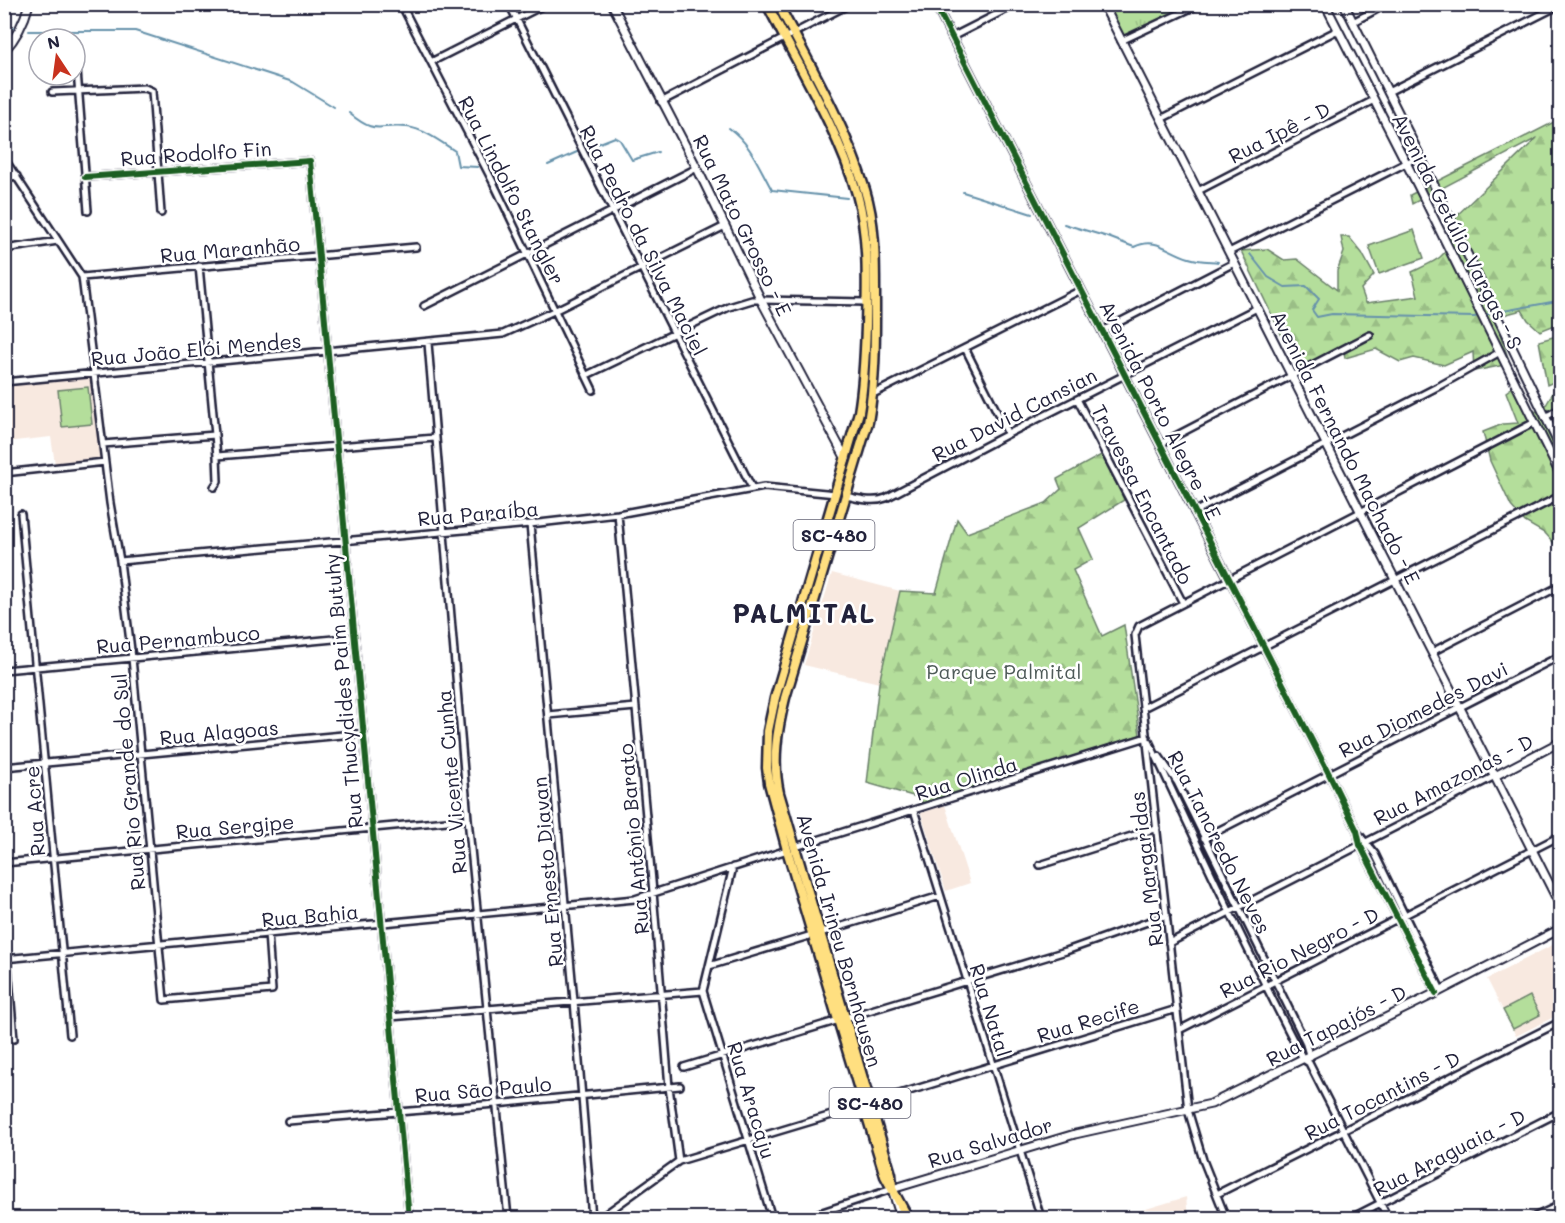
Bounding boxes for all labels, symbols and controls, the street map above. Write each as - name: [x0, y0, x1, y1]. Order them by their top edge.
- north arrow: [27, 27, 87, 87]
- text: N: [45, 30, 62, 53]
- street label: Rua Lindolfo Stangler: [453, 91, 571, 289]
- street label: Rua Ipê - D: [1224, 95, 1334, 169]
- street label: Avenida Getúlio Vargas - S: [1387, 109, 1529, 353]
- street label: Rua Pedro da Silva Maciel: [574, 120, 714, 360]
- street label: Rua Mato Grosso - E: [688, 130, 798, 320]
- street label: Rua Rodolfo Fin: [120, 135, 272, 171]
- street label: Rua Maranhão: [159, 230, 301, 268]
- street label: Avenida Porto Alegre - E: [1094, 296, 1228, 524]
- street label: Avenida Fernando Machado - E: [1265, 306, 1427, 588]
- street label: Rua João Elói Mendes: [90, 327, 302, 371]
- street label: Rua David Cansian: [927, 361, 1101, 467]
- street label: Travessa Encantado: [1086, 400, 1200, 588]
- street label: Rua Paraíba: [416, 495, 540, 531]
- road number: SC-480: [794, 520, 874, 550]
- street label: Rua Thucydides Paim Butuhy: [318, 552, 368, 830]
- district label: PALMITAL: [732, 596, 876, 630]
- street label: Rua Pernambuco: [95, 619, 261, 659]
- street label: Rua Diomedes Davi: [1334, 655, 1512, 763]
- park label: Parque Palmital: [926, 658, 1082, 684]
- street label: Rua Rio Grande do Sul: [106, 672, 150, 892]
- street label: Rua Vicente Cunha: [430, 689, 472, 875]
- street label: Rua Alagoas: [158, 714, 280, 750]
- street label: Rua Amazonas - D: [1369, 727, 1537, 831]
- street label: Rua Antônio Barato: [612, 742, 654, 936]
- street label: Rua Tancredo Neves: [1163, 746, 1277, 938]
- street label: Rua Olinda: [912, 750, 1020, 806]
- street label: Rua Acre: [18, 765, 50, 857]
- street label: Rua Ernesto Diavan: [526, 776, 568, 968]
- street label: Rua Margaridas: [1124, 790, 1168, 948]
- street label: Rua Sergipe: [175, 808, 295, 844]
- street label: Avenida Irineu Bornhausen: [791, 810, 889, 1070]
- street label: Rua Bahia: [260, 898, 360, 932]
- street label: Rua Rio Negro - D: [1215, 901, 1383, 1003]
- street label: Rua Natal: [965, 960, 1017, 1060]
- street label: Rua Tapajós - D: [1261, 978, 1411, 1072]
- street label: Rua Recife: [1034, 992, 1142, 1048]
- street label: Rua Aracaju: [722, 1038, 782, 1162]
- street label: Rua Tocantins - D: [1300, 1044, 1464, 1146]
- street label: Rua São Paulo: [414, 1070, 553, 1108]
- road number: SC-480: [830, 1088, 910, 1118]
- street label: Rua Araguaia - D: [1368, 1102, 1530, 1202]
- street label: Rua Salvador: [925, 1111, 1055, 1173]

